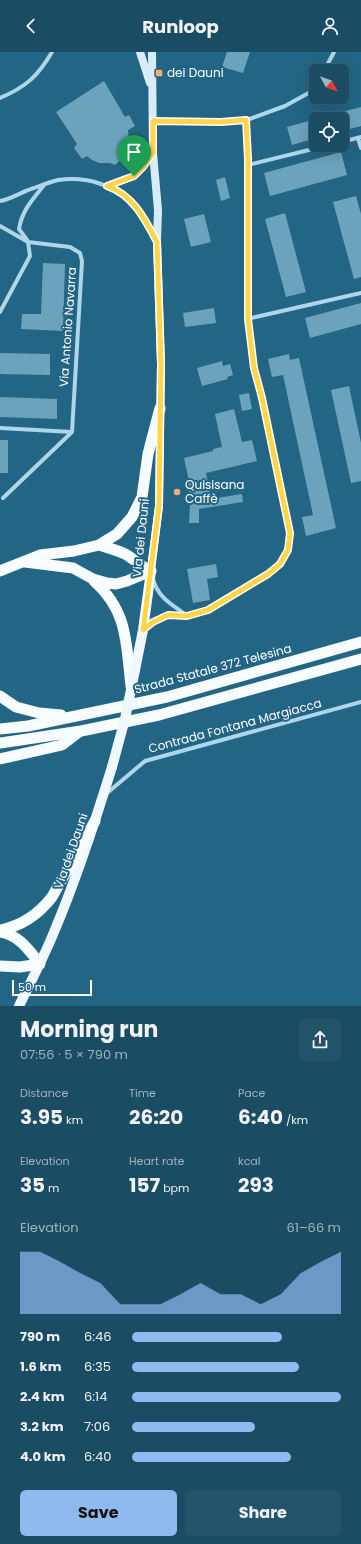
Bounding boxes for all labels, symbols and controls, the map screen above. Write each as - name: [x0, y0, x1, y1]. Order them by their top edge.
- text: Runloop: [142, 14, 219, 39]
- icon: back: [20, 15, 42, 37]
- icon: person: [319, 15, 341, 37]
- place label: dei Dauni: [167, 64, 224, 81]
- north arrow: [309, 64, 349, 104]
- map controls: [309, 64, 349, 152]
- marker: dei Dauni: [154, 68, 164, 78]
- button: locate: [309, 112, 349, 152]
- pin: [117, 135, 151, 176]
- icon: arrive: [123, 141, 145, 163]
- street label: Via Antonio Navarra: [55, 266, 80, 387]
- place label: Quisisana Caffè: [185, 476, 244, 507]
- marker: Quisisana Caffè: [172, 487, 182, 497]
- street label: Via dei Dauni: [128, 498, 153, 578]
- street label: Strada Statale 372 Telesina: [132, 639, 293, 698]
- street label: Contrada Fontana Margiacca: [146, 694, 323, 757]
- street label: Via dei Dauni: [50, 811, 91, 891]
- scale bar: [12, 978, 92, 997]
- text: 50 m: [18, 979, 46, 995]
- text: Morning run: [20, 1014, 158, 1045]
- button: share: [299, 1019, 341, 1061]
- text: 07:56 · 5 × 790 m: [20, 1045, 128, 1064]
- text: Distance: [20, 1085, 68, 1101]
- text: Time: [129, 1085, 156, 1101]
- text: Pace: [238, 1085, 265, 1101]
- text: 3.95: [20, 1103, 63, 1131]
- text: 26:20: [129, 1103, 183, 1131]
- text: 6:40: [238, 1103, 283, 1131]
- text: km: [63, 1112, 83, 1128]
- text: /km: [283, 1112, 308, 1128]
- text: Elevation: [20, 1153, 70, 1169]
- text: Heart rate: [129, 1153, 184, 1169]
- text: kcal: [238, 1153, 260, 1169]
- text: 35: [20, 1171, 45, 1199]
- text: 157: [129, 1171, 160, 1199]
- text: 293: [238, 1171, 274, 1199]
- text: m: [45, 1180, 59, 1196]
- text: bpm: [160, 1180, 189, 1196]
- text: Elevation: [20, 1218, 79, 1237]
- text: 61–66 m: [286, 1218, 341, 1237]
- text: 790 m: [20, 1327, 60, 1346]
- text: 6:46: [84, 1327, 111, 1346]
- text: 1.6 km: [20, 1357, 61, 1376]
- text: 6:35: [84, 1357, 111, 1376]
- text: 2.4 km: [20, 1387, 64, 1406]
- text: 6:14: [84, 1387, 107, 1406]
- text: 3.2 km: [20, 1417, 64, 1436]
- text: 7:06: [84, 1417, 110, 1436]
- text: 4.0 km: [20, 1447, 66, 1466]
- text: 6:40: [84, 1447, 111, 1466]
- button: Save: [20, 1490, 177, 1536]
- button: Share: [185, 1490, 341, 1536]

